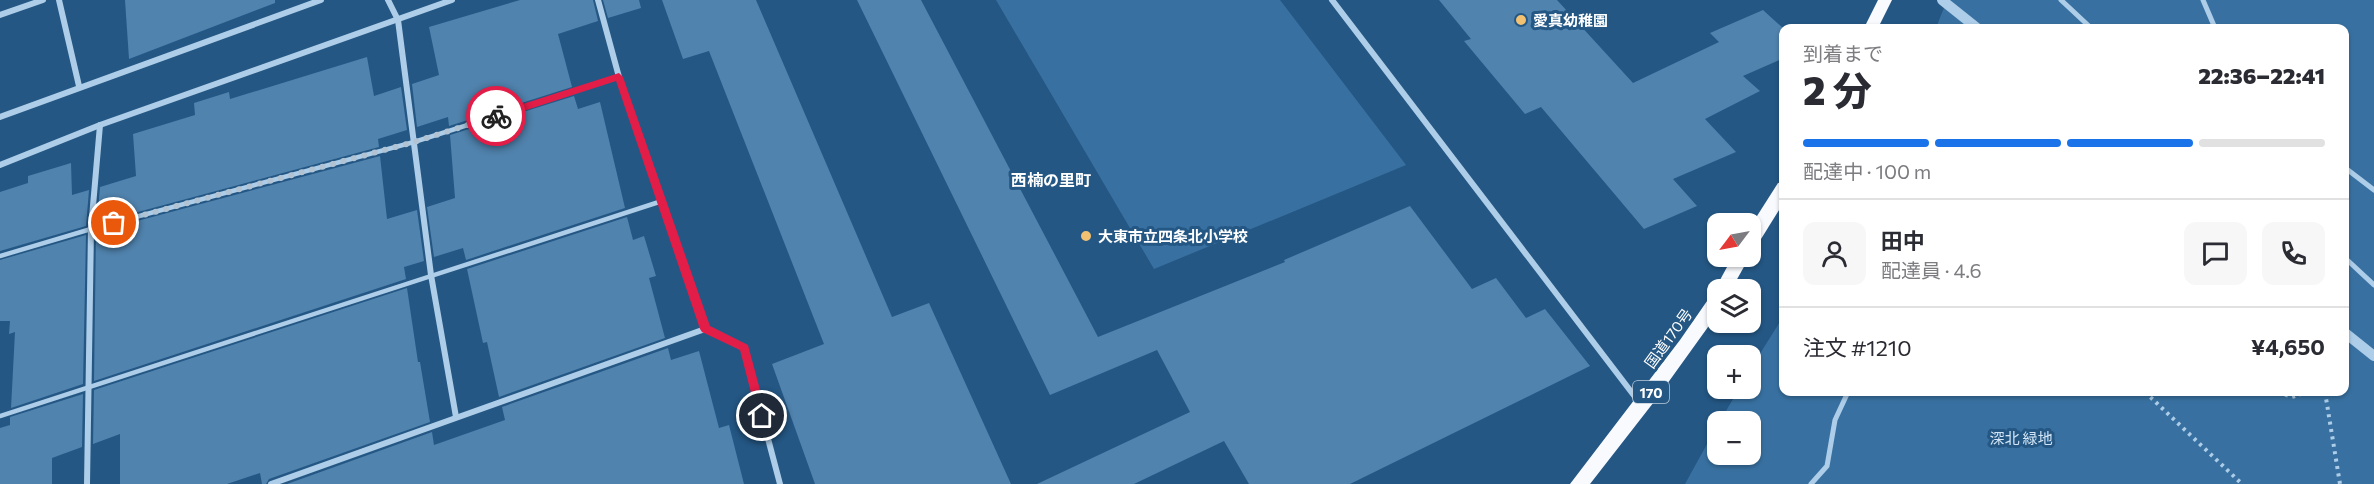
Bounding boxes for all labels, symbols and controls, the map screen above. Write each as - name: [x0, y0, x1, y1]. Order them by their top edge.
- place label: 愛真幼稚園: [1533, 11, 1608, 29]
- marker: 愛真幼稚園: [1514, 13, 1528, 27]
- text: 到着まで: [1803, 41, 1883, 65]
- text: 22:36–22:41: [2198, 62, 2325, 89]
- text: 2 分: [1803, 65, 1872, 113]
- courier: [466, 86, 526, 146]
- icon: bike: [480, 100, 513, 133]
- text: 配達中 · 100 m: [1803, 159, 1931, 183]
- district label: 西楠の里町: [1011, 170, 1091, 189]
- pin: [88, 197, 139, 248]
- icon: bag: [97, 206, 130, 239]
- north arrow: [1707, 213, 1761, 267]
- map controls: [1707, 213, 1761, 465]
- button: person: [1803, 222, 1866, 285]
- button: chat: [2184, 222, 2247, 285]
- button: phone: [2262, 222, 2325, 285]
- place label: 大東市立四条北小学校: [1098, 227, 1248, 245]
- text: 田中: [1881, 227, 1925, 254]
- marker: 大東市立四条北小学校: [1079, 229, 1093, 243]
- text: 配達員 · 4.6: [1881, 258, 1982, 282]
- button: layers: [1707, 279, 1761, 333]
- street label: 国道170号: [1640, 305, 1696, 371]
- text: ¥4,650: [2251, 333, 2325, 360]
- text: 注文 #1210: [1803, 334, 1912, 361]
- button: +: [1707, 345, 1761, 399]
- road number: 170: [1633, 381, 1669, 403]
- pin: [736, 390, 787, 441]
- icon: home: [745, 399, 778, 432]
- button: −: [1707, 411, 1761, 465]
- park label: 深北 緑地: [1990, 429, 2052, 447]

